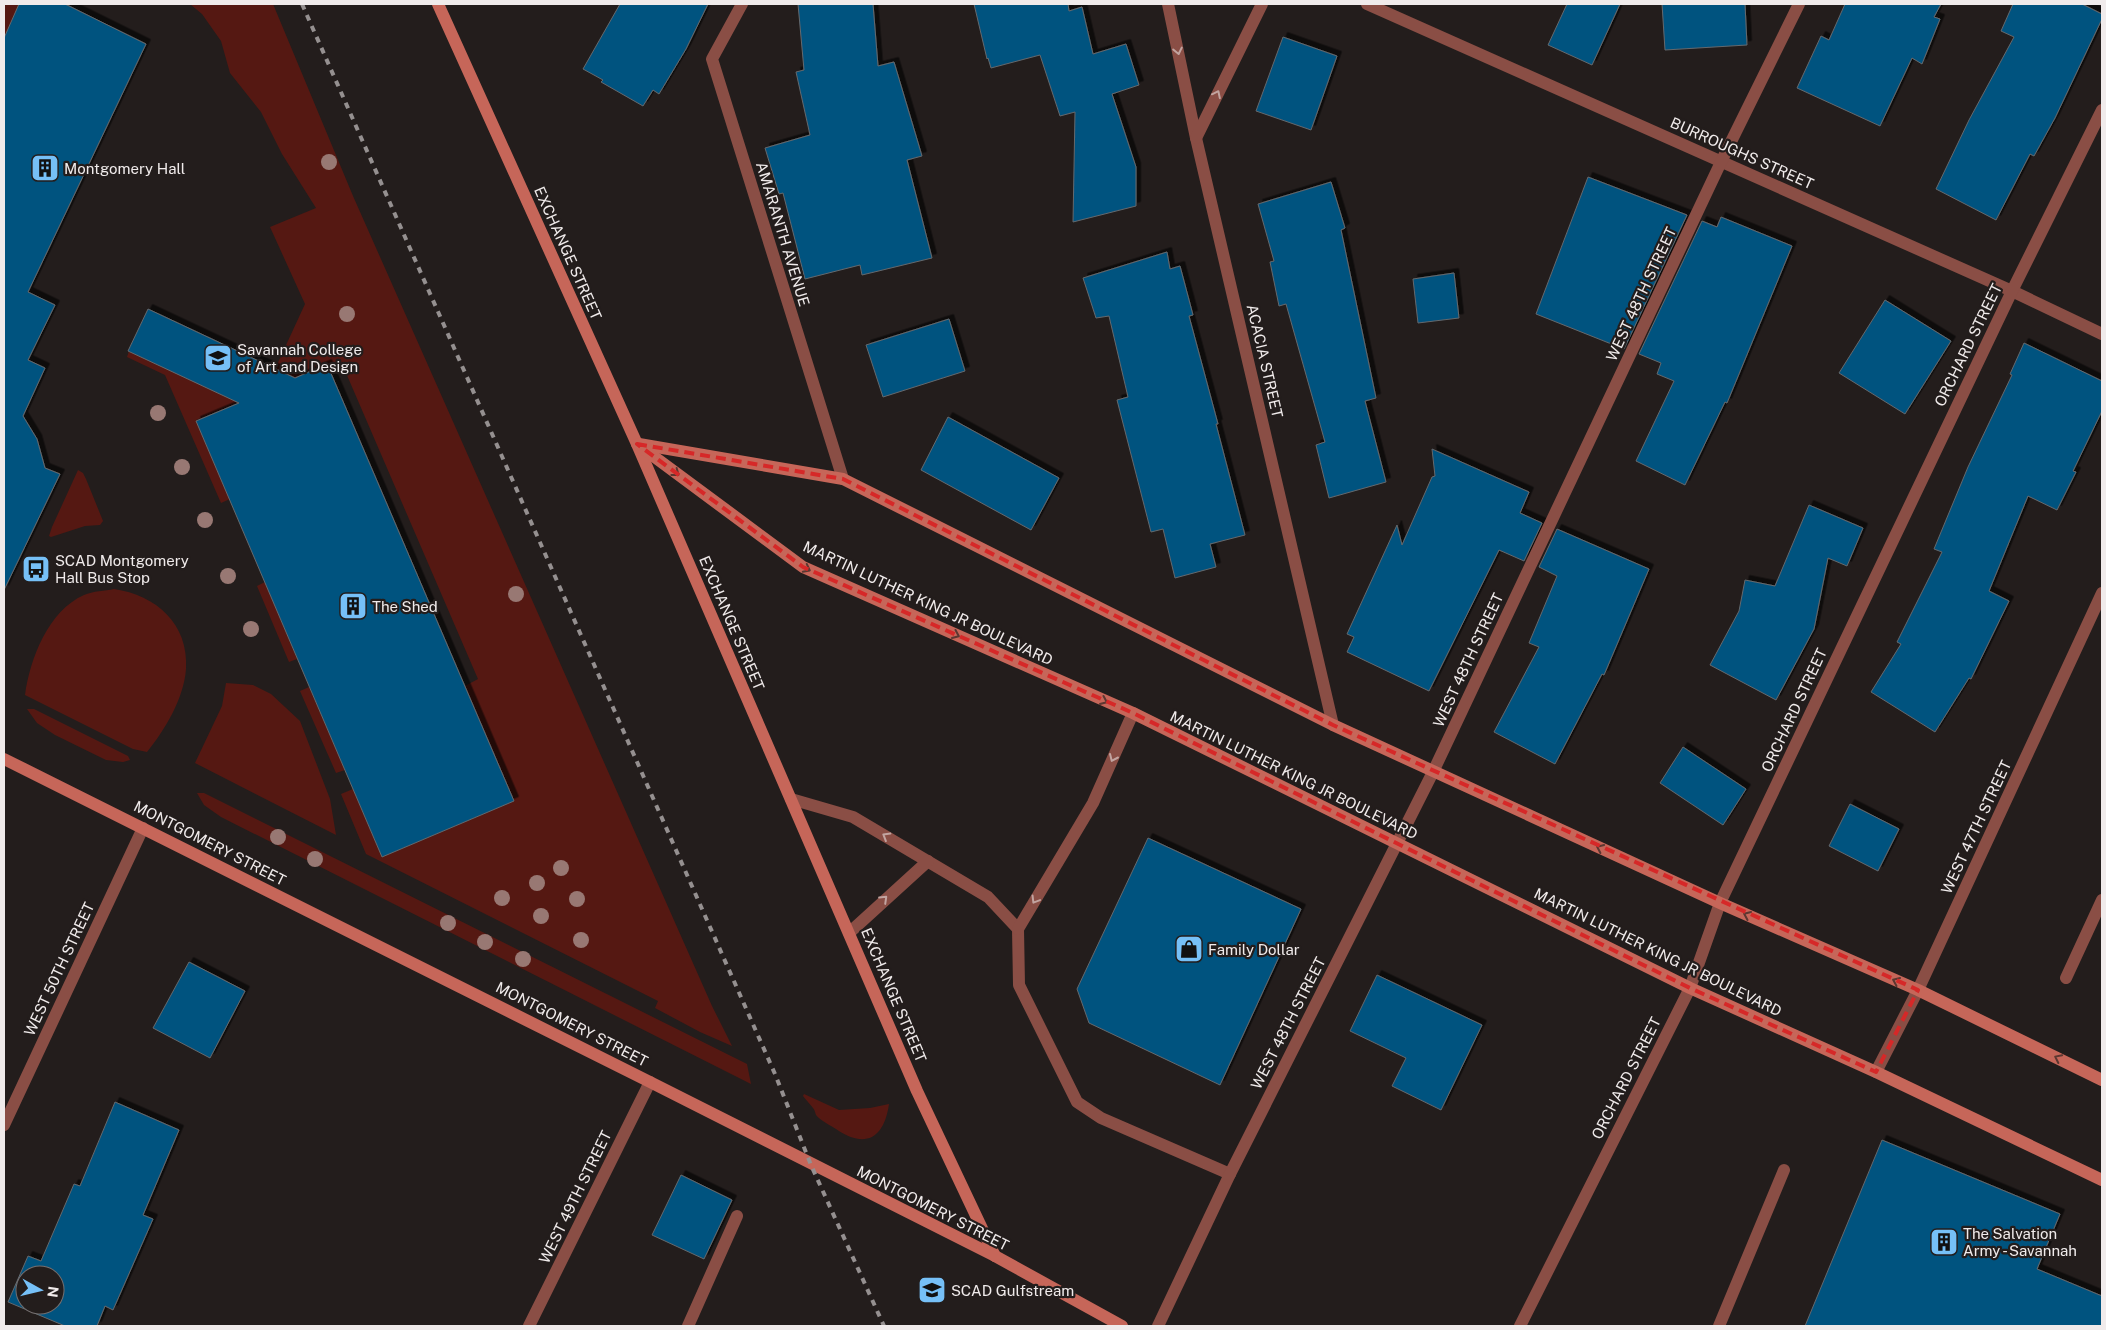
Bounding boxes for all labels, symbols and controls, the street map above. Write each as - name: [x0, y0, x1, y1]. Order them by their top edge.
- one-way arrow: [1172, 47, 1183, 56]
- one-way arrow: [1211, 90, 1222, 99]
- street label: BURROUGHS STREET: [1668, 114, 1816, 192]
- building icon: Montgomery Hall: [30, 153, 60, 183]
- place label: Montgomery Hall: [64, 160, 185, 177]
- street label: AMARANTH AVENUE: [753, 160, 813, 308]
- street label: EXCHANGE STREET: [531, 184, 605, 322]
- street label: WEST 48TH STREET: [1602, 224, 1680, 364]
- street label: ORCHARD STREET: [1931, 281, 2005, 409]
- street label: ACACIA STREET: [1244, 303, 1286, 420]
- place label: Savannah College of Art and Design: [237, 341, 362, 375]
- school or university icon: Savannah College of Art and Design: [203, 343, 233, 373]
- one-way arrow: [670, 467, 680, 476]
- street label: MARTIN LUTHER KING JR BOULEVARD: [801, 538, 1055, 668]
- place label: SCAD Montgomery Hall Bus Stop: [55, 552, 189, 586]
- street label: EXCHANGE STREET: [696, 553, 768, 693]
- bus stop icon: SCAD Montgomery Hall Bus Stop: [21, 554, 51, 584]
- one-way arrow: [802, 562, 811, 572]
- street label: WEST 48TH STREET: [1429, 590, 1507, 730]
- building icon: The Shed: [338, 591, 368, 621]
- place label: The Shed: [372, 598, 438, 615]
- one-way arrow: [951, 628, 960, 639]
- street label: ORCHARD STREET: [1758, 645, 1830, 774]
- one-way arrow: [1099, 694, 1108, 705]
- street label: MARTIN LUTHER KING JR BOULEVARD: [1167, 707, 1421, 843]
- one-way arrow: [1109, 753, 1120, 762]
- street label: WEST 47TH STREET: [1938, 758, 2014, 896]
- street label: MONTGOMERY STREET: [131, 797, 289, 889]
- one-way arrow: [882, 833, 891, 843]
- one-way arrow: [1596, 844, 1605, 854]
- street label: MARTIN LUTHER KING JR BOULEVARD: [1531, 884, 1785, 1020]
- one-way arrow: [1032, 895, 1042, 904]
- one-way arrow: [879, 896, 888, 905]
- street label: WEST 50TH STREET: [21, 899, 98, 1039]
- one-way arrow: [1743, 911, 1752, 922]
- street label: EXCHANGE STREET: [858, 925, 930, 1065]
- shop icon: Family Dollar: [1174, 934, 1204, 964]
- place label: Family Dollar: [1208, 941, 1300, 958]
- street label: WEST 48TH STREET: [1247, 954, 1329, 1092]
- one-way arrow: [1892, 976, 1901, 987]
- street label: MONTGOMERY STREET: [493, 978, 651, 1070]
- street label: ORCHARD STREET: [1588, 1014, 1664, 1142]
- one-way arrow: [2055, 1055, 2064, 1065]
- street label: WEST 49TH STREET: [535, 1128, 615, 1266]
- street label: MONTGOMERY STREET: [854, 1162, 1012, 1254]
- place label: The Salvation Army - Savannah: [1963, 1225, 2077, 1259]
- building icon: The Salvation Army - Savannah: [1929, 1227, 1959, 1257]
- north arrow: [15, 1265, 65, 1315]
- school or university icon: SCAD Gulfstream: [917, 1275, 947, 1305]
- place label: SCAD Gulfstream: [951, 1282, 1074, 1299]
- text: N: [44, 1285, 62, 1298]

